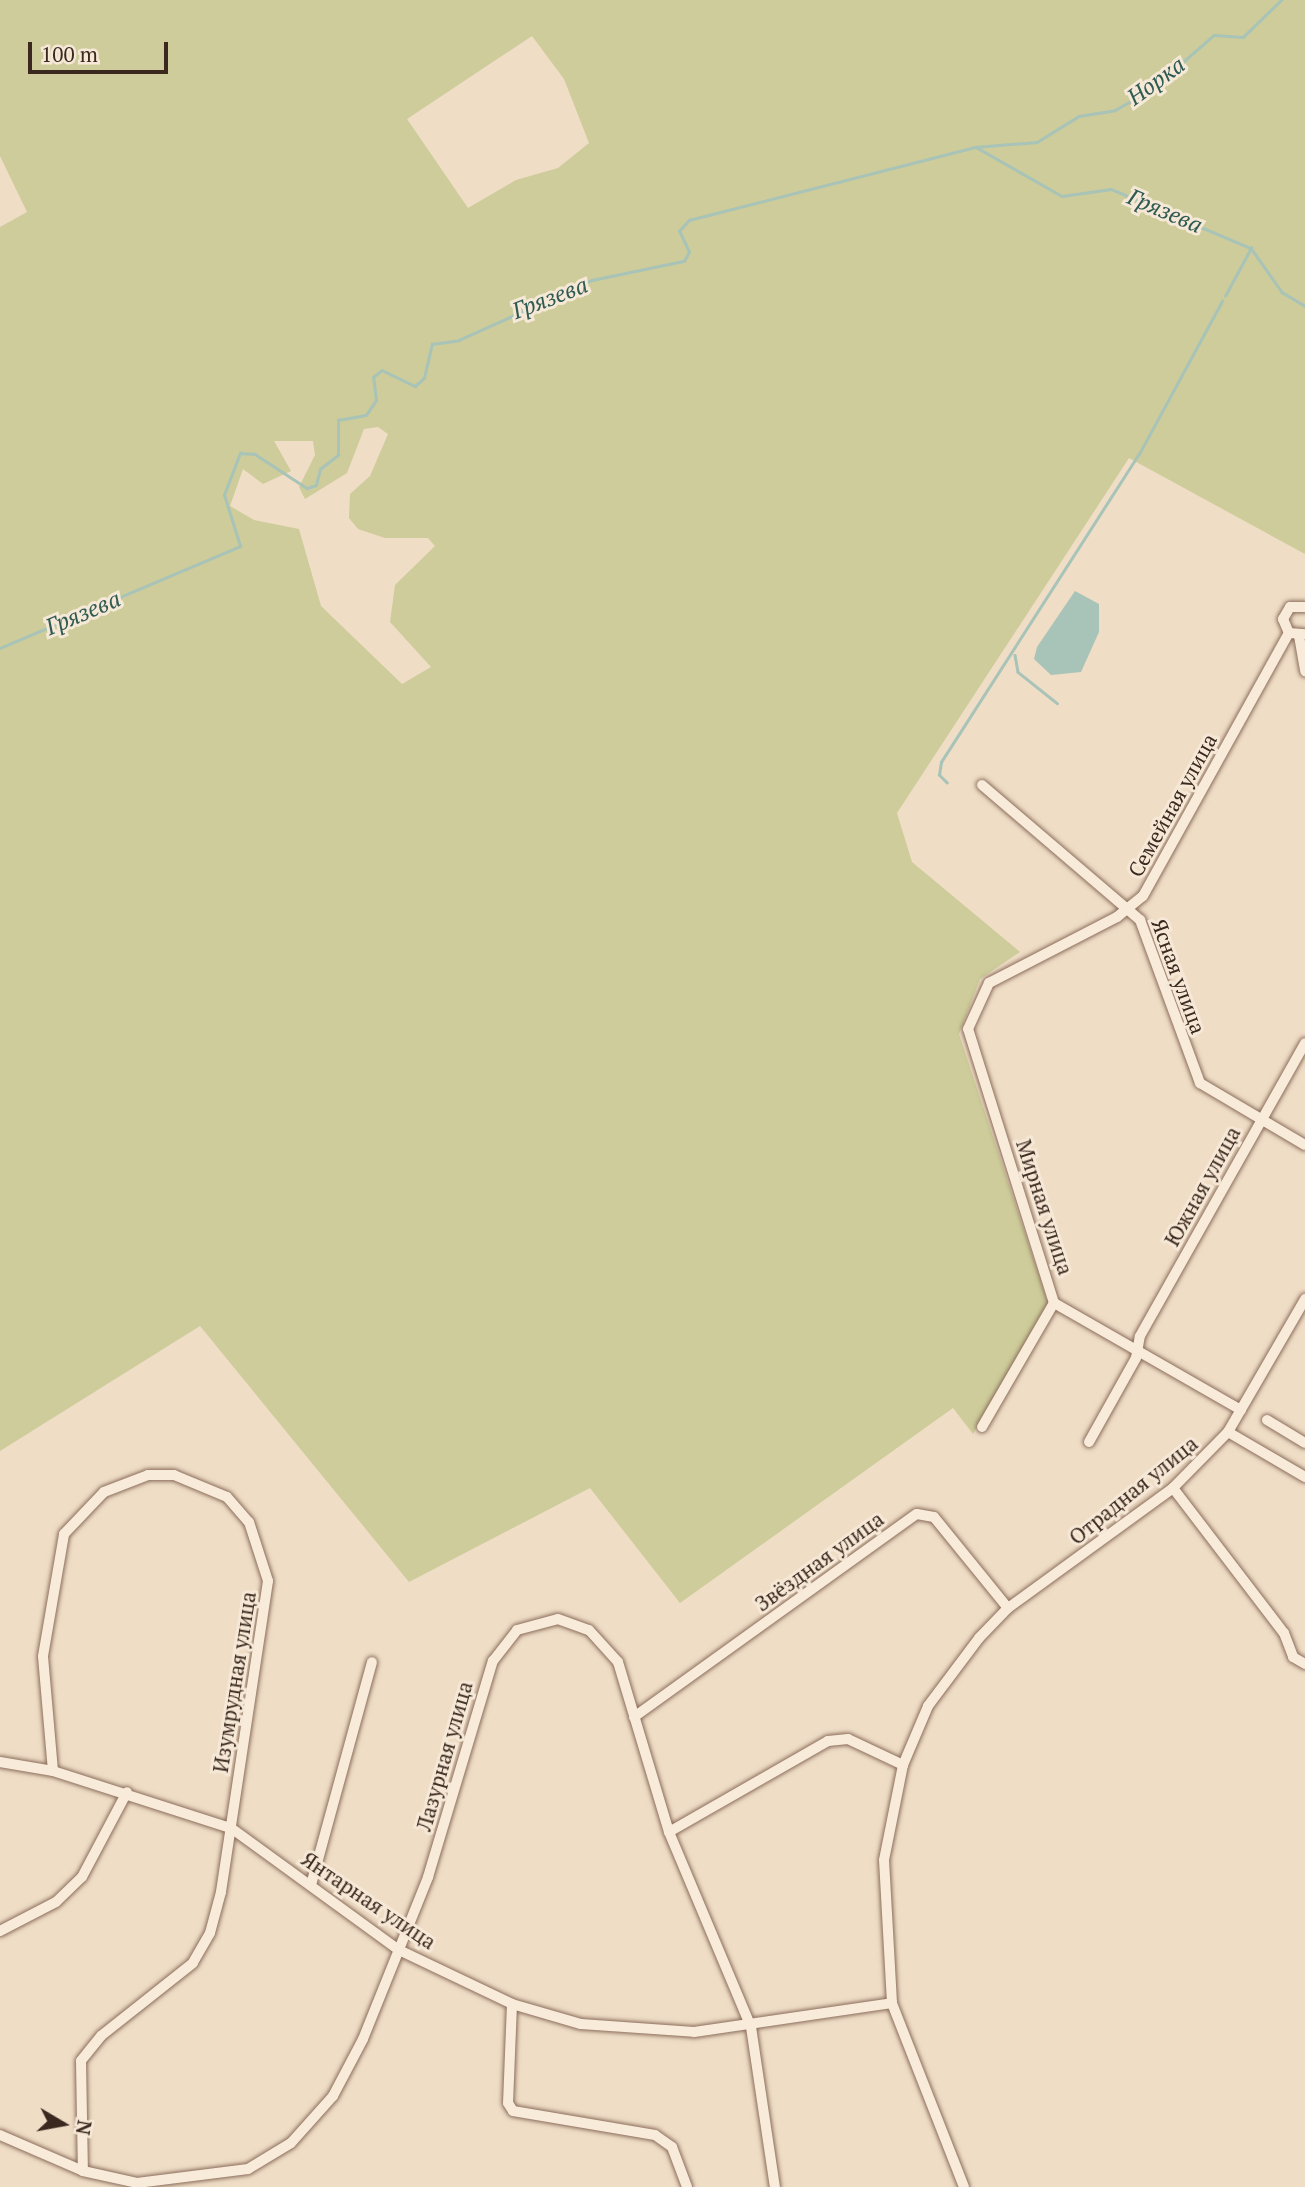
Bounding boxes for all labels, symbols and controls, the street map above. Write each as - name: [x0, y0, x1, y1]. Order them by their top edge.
- scale bar: [32, 28, 172, 72]
- text: 100 m: [41, 40, 98, 68]
- water label: Норка: [1122, 51, 1190, 111]
- water label: Грязева: [1123, 183, 1207, 239]
- water label: Грязева: [508, 271, 592, 325]
- water label: Грязева: [41, 585, 125, 641]
- street label: Семейная улица: [1122, 729, 1222, 881]
- street label: Ясная улица: [1147, 915, 1211, 1037]
- street label: Южная улица: [1159, 1122, 1245, 1250]
- street label: Мирная улица: [1011, 1136, 1079, 1278]
- street label: Отрадная улица: [1064, 1430, 1202, 1550]
- street label: Звёздная улица: [750, 1506, 888, 1616]
- street label: Изумрудная улица: [207, 1590, 261, 1774]
- street label: Лазурная улица: [411, 1678, 477, 1834]
- street label: Янтарная улица: [297, 1846, 441, 1954]
- north arrow: [28, 2089, 98, 2159]
- text: N: [71, 2118, 98, 2137]

